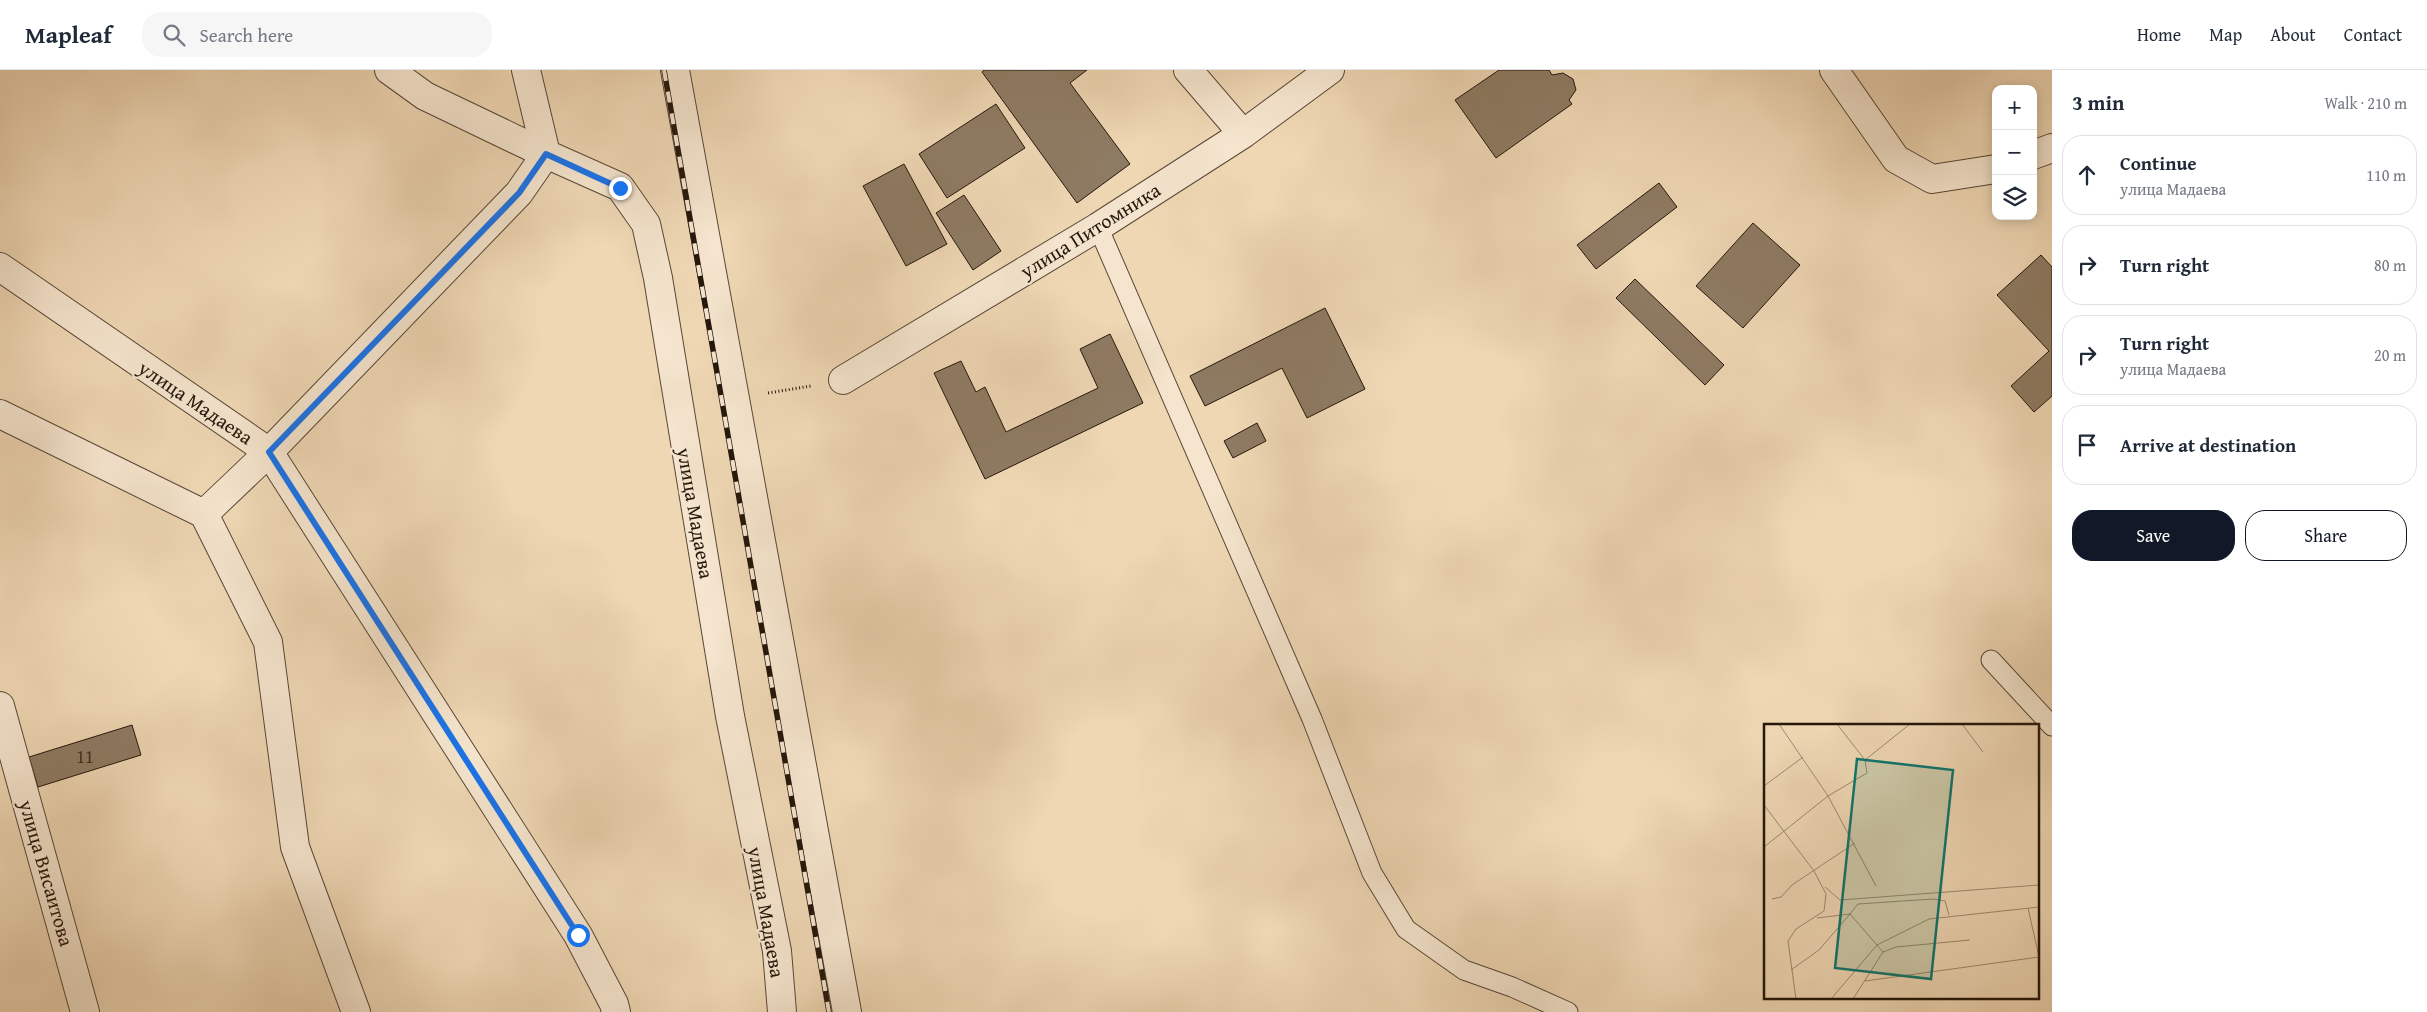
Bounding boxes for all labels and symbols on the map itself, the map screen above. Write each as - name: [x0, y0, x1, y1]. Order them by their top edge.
- street label: улица Питомника: [1013, 175, 1166, 285]
- route end: [609, 177, 632, 200]
- street label: улица Мадаева: [132, 352, 259, 451]
- street label: улица Мадаева: [670, 444, 722, 581]
- inset map: [1764, 724, 2040, 1000]
- house number: 11: [76, 743, 94, 770]
- street label: улица Висаитова: [12, 795, 82, 950]
- street label: улица Мадаева: [741, 843, 793, 980]
- route start: [567, 924, 590, 947]

